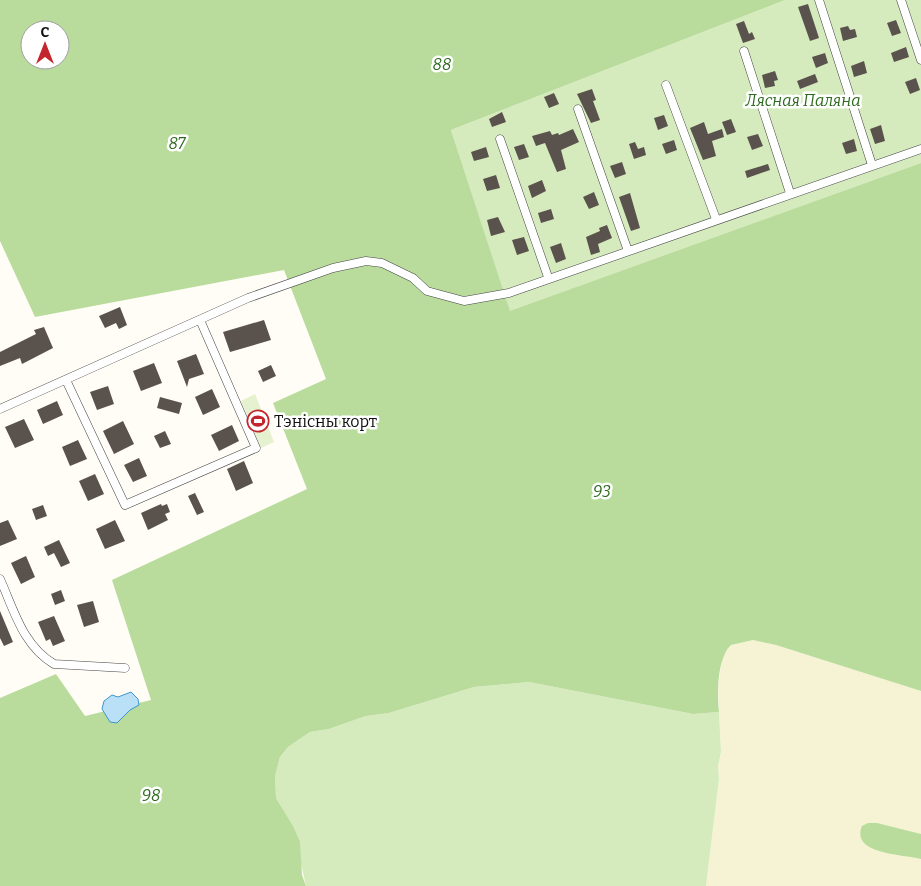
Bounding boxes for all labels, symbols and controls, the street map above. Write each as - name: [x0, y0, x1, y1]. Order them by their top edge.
- north arrow: [20, 20, 70, 70]
- text: С: [41, 24, 50, 41]
- park label: 88: [433, 55, 451, 74]
- park label: Лясная Паляна: [744, 91, 861, 110]
- park label: 87: [169, 134, 187, 153]
- sports icon: Тэнісны корт: [246, 409, 270, 433]
- place label: Тэнісны корт: [274, 412, 377, 431]
- park label: 93: [593, 482, 611, 501]
- park label: 98: [142, 786, 160, 805]

